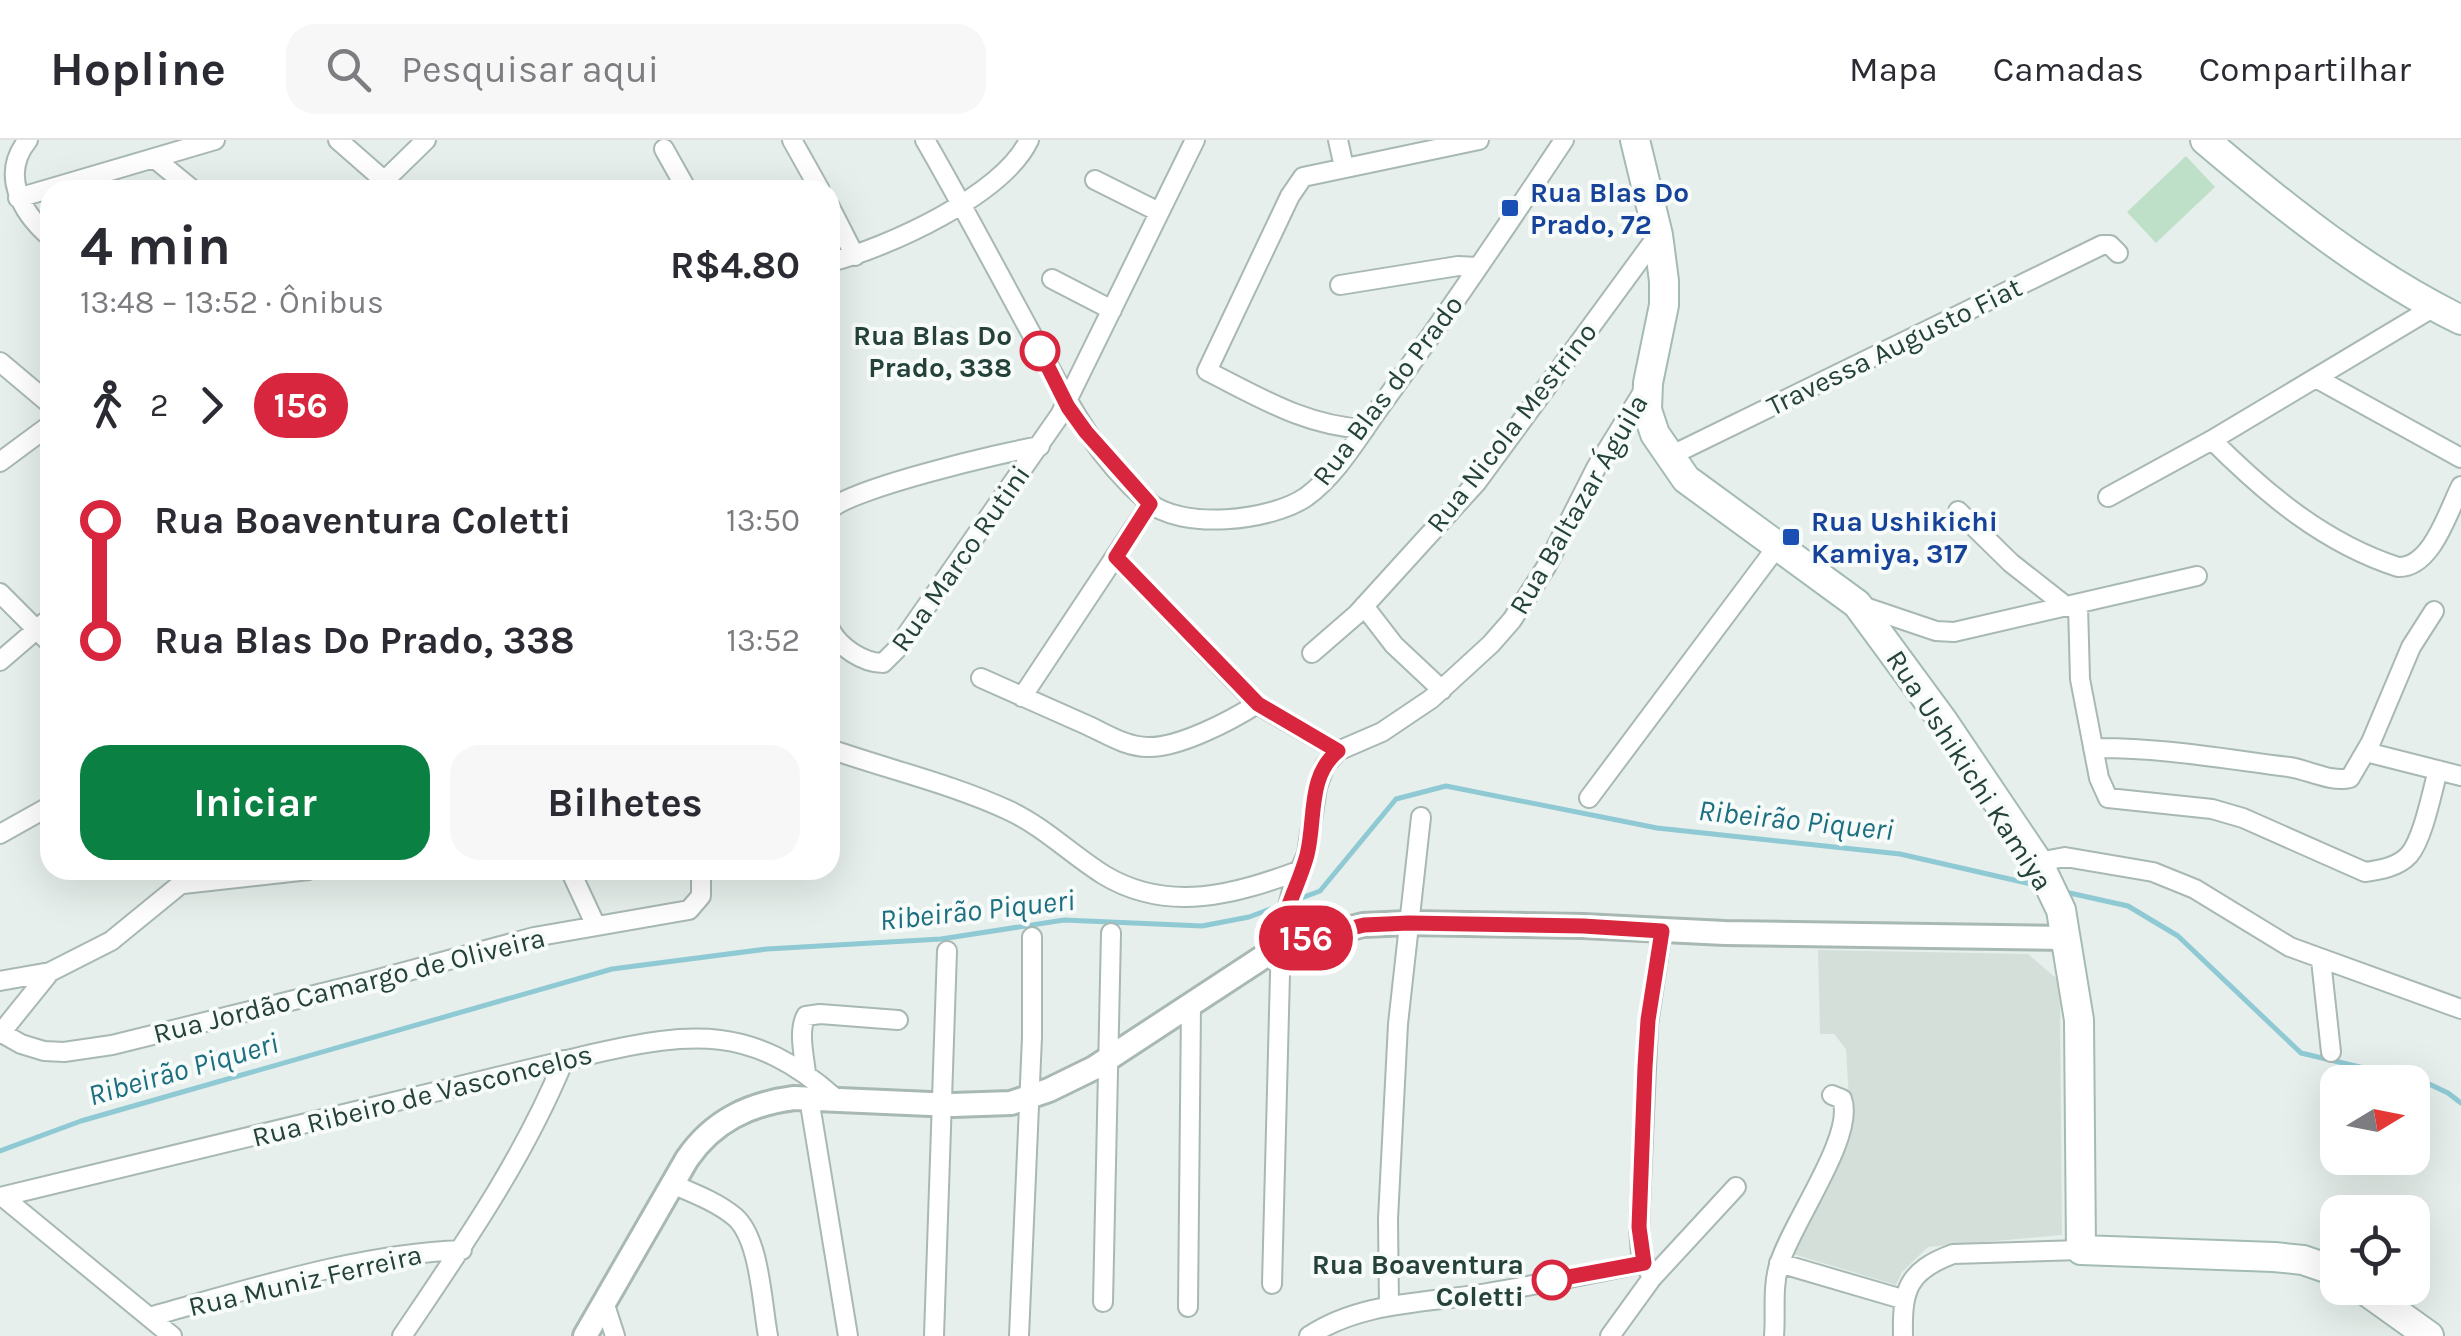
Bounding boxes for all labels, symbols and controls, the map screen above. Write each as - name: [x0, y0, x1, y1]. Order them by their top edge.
- search box: [286, 24, 986, 114]
- text: Hopline: [50, 41, 226, 97]
- icon: search: [321, 42, 376, 97]
- text: Pesquisar aqui: [401, 47, 659, 92]
- text: Mapa: [1849, 49, 1938, 90]
- text: Camadas: [1993, 49, 2144, 90]
- text: Compartilhar: [2199, 49, 2411, 90]
- place label: Rua Blas Do Prado, 72: [1530, 176, 1689, 241]
- marker: Rua Blas Do Prado, 72: [1499, 197, 1521, 219]
- text: 4 min: [80, 214, 231, 278]
- text: R$4.80: [670, 243, 800, 288]
- street label: Travessa Augusto Fiat: [1761, 270, 2027, 423]
- text: 13:48 – 13:52 · Ônibus: [80, 284, 384, 321]
- street label: Rua Blas do Prado: [1305, 289, 1470, 492]
- street label: Rua Nicola Mestrino: [1419, 316, 1604, 539]
- place label: Rua Blas Do Prado, 338: [853, 319, 1012, 384]
- marker: Rua Blas Do Prado, 338: [1021, 332, 1059, 370]
- icon: walk: [80, 378, 135, 433]
- icon: forward: [184, 378, 239, 433]
- text: 156: [274, 385, 328, 426]
- text: 2: [150, 387, 169, 424]
- street label: Rua Baltazar Águila: [1501, 388, 1655, 620]
- street label: Rua Marco Rutini: [884, 459, 1037, 658]
- text: Rua Boaventura Coletti: [154, 498, 571, 543]
- text: 13:50: [726, 502, 800, 539]
- place label: Rua Ushikichi Kamiya, 317: [1811, 505, 1998, 570]
- marker: Rua Ushikichi Kamiya, 317: [1780, 526, 1802, 548]
- text: Rua Blas Do Prado, 338: [154, 618, 575, 663]
- text: 13:52: [727, 622, 800, 659]
- street label: Rua Ushikichi Kamiya: [1879, 644, 2060, 897]
- button: Iniciar: [80, 745, 430, 860]
- button: Bilhetes: [450, 745, 800, 860]
- water label: Ribeirão Piqueri: [1696, 792, 1896, 848]
- water label: Ribeirão Piqueri: [877, 882, 1077, 938]
- line badge: 156: [1248, 906, 1364, 970]
- text: 156: [1279, 918, 1333, 959]
- street label: Rua Jordão Camargo de Oliveira: [150, 921, 548, 1050]
- water label: Ribeirão Piqueri: [84, 1025, 282, 1113]
- street label: Rua Ribeiro de Vasconcelos: [249, 1037, 595, 1154]
- north arrow: [2320, 1065, 2430, 1175]
- map controls: [2320, 1065, 2430, 1305]
- button: locate: [2320, 1195, 2430, 1305]
- street label: Rua Muniz Ferreira: [185, 1238, 425, 1323]
- place label: Rua Boaventura Coletti: [1312, 1248, 1524, 1313]
- marker: Rua Boaventura Coletti: [1533, 1261, 1571, 1299]

